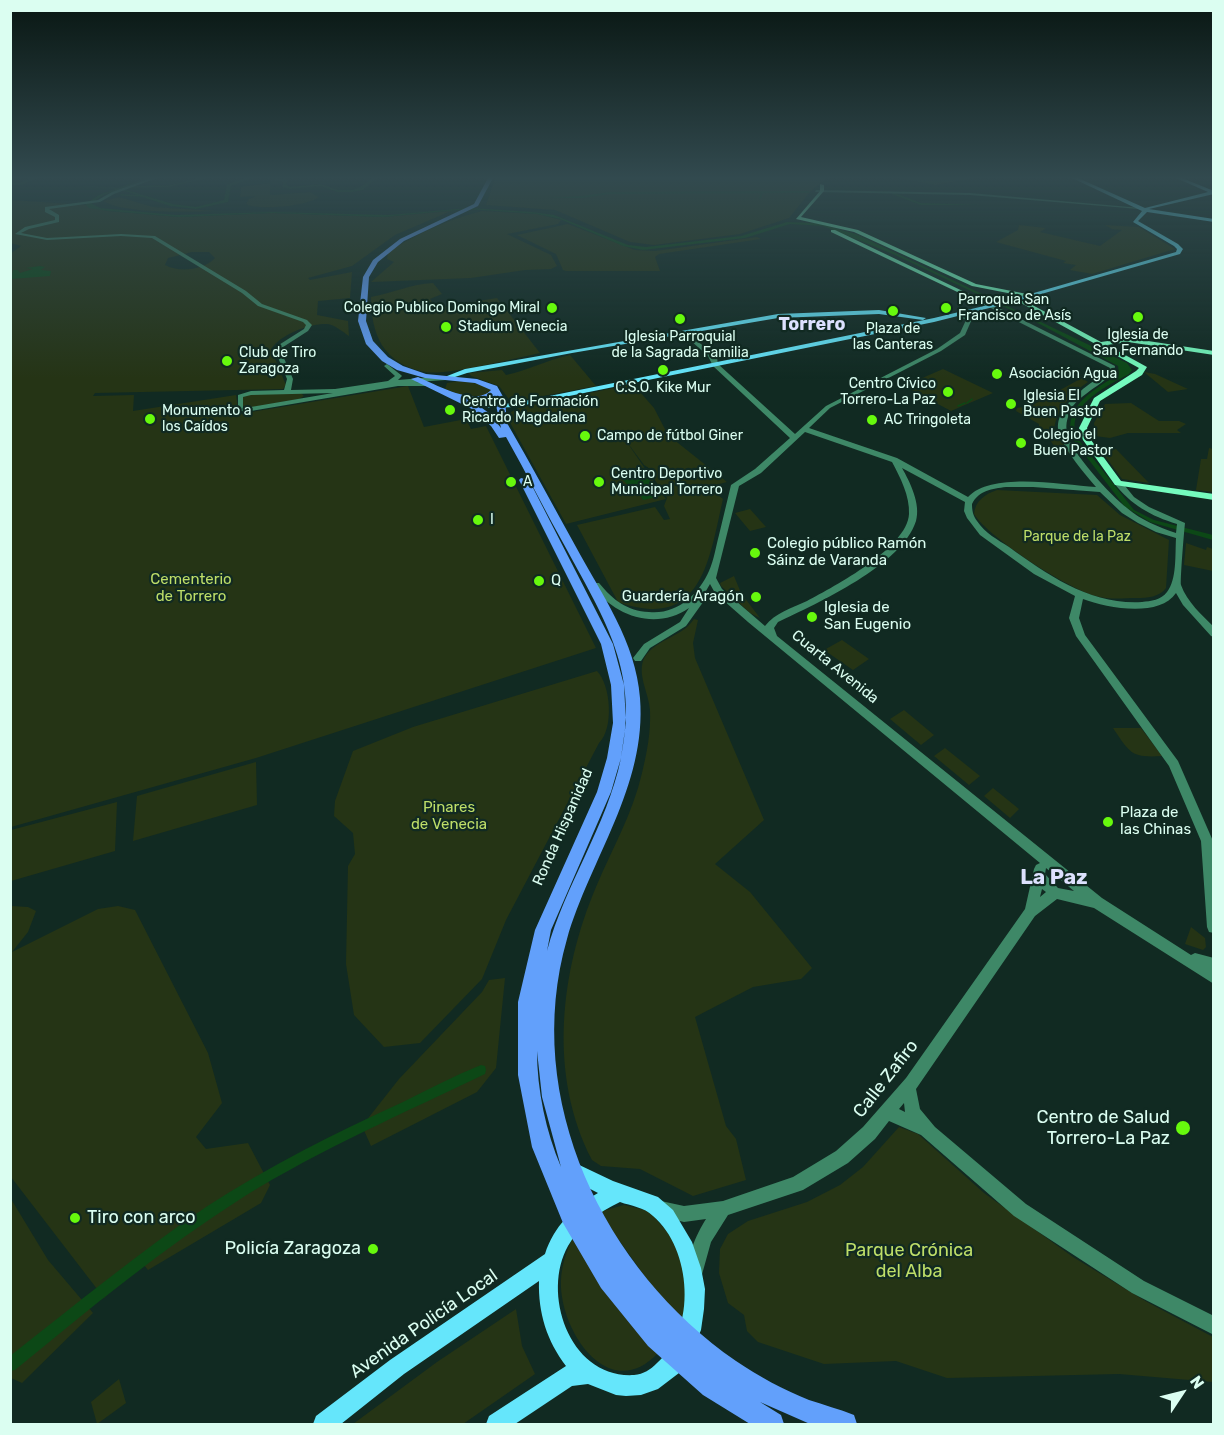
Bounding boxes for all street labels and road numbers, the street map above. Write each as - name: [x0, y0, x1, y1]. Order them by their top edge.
- street label: Cuarta Avenida: [788, 626, 882, 708]
- street label: Ronda Hispanidad: [529, 766, 597, 888]
- street label: Calle Zafiro: [849, 1036, 923, 1122]
- street label: Avenida Policía Local: [346, 1265, 502, 1383]

